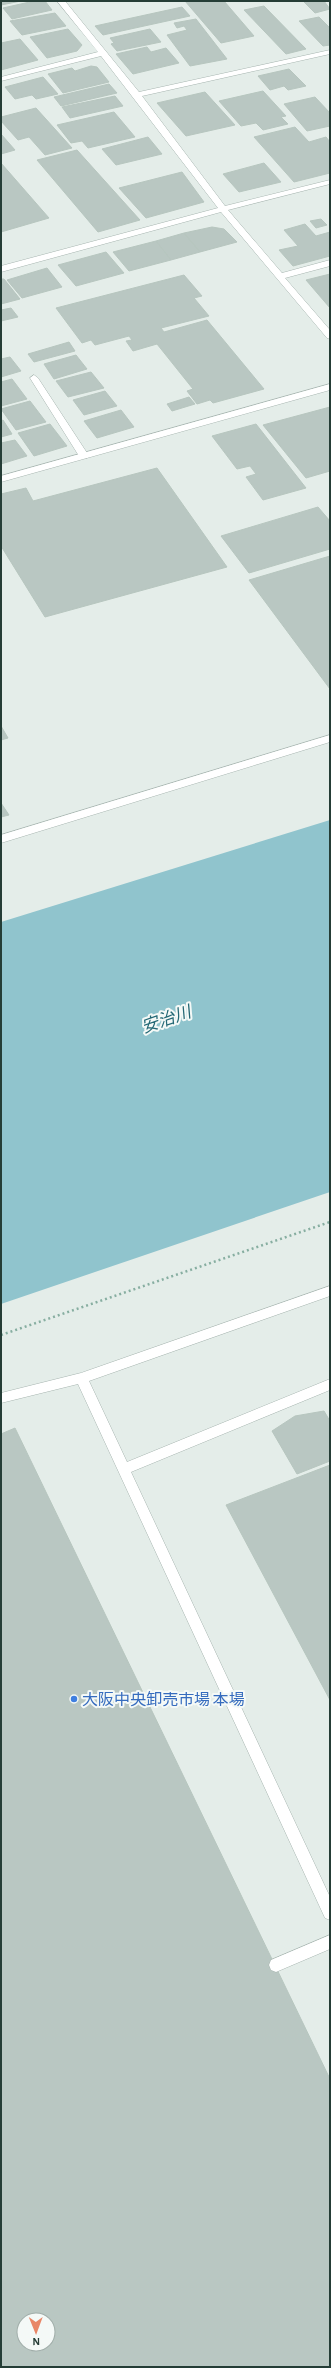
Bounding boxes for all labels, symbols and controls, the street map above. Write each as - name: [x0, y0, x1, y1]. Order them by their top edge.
- water label: 安治川: [139, 1002, 195, 1036]
- place label: 大阪中央卸売市場 本場: [82, 1690, 245, 1708]
- marker: 大阪中央卸売市場 本場: [69, 1694, 79, 1704]
- north arrow: [16, 2312, 56, 2352]
- text: N: [32, 2336, 40, 2347]

